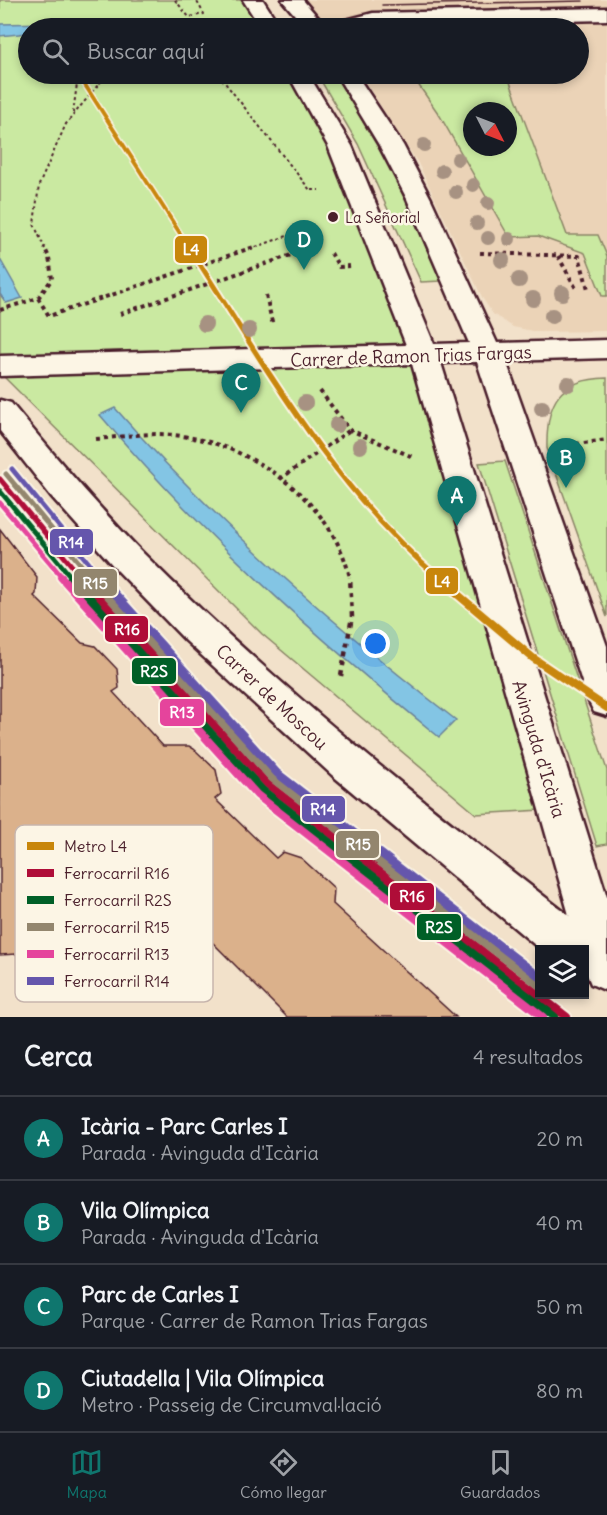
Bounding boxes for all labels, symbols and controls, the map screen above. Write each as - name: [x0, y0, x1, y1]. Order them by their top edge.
- search box: [18, 18, 589, 84]
- icon: search: [39, 35, 72, 68]
- text: Buscar aquí: [87, 37, 204, 65]
- north arrow: [463, 102, 517, 156]
- place label: La Señorial: [345, 208, 420, 227]
- marker: La Señorial: [326, 210, 340, 224]
- pin: D: [284, 220, 324, 270]
- line badge: L4: [174, 235, 208, 264]
- text: L4: [182, 239, 200, 259]
- street label: Carrer de Ramon Trias Fargas: [290, 340, 532, 372]
- pin: C: [222, 364, 260, 413]
- pin: B: [546, 438, 586, 488]
- pin: A: [438, 476, 476, 526]
- line badge: R14: [49, 528, 94, 556]
- text: R14: [58, 532, 84, 552]
- line badge: L4: [425, 567, 459, 595]
- line badge: R15: [73, 568, 118, 597]
- text: L4: [433, 571, 451, 591]
- text: R15: [82, 573, 108, 593]
- line badge: R16: [104, 615, 149, 643]
- text: R16: [114, 619, 140, 639]
- your location: [361, 629, 390, 658]
- street label: Carrer de Moscou: [211, 639, 333, 755]
- line badge: R2S: [131, 657, 177, 685]
- text: R2S: [140, 661, 168, 681]
- street label: Avinguda d'Icària: [507, 677, 571, 821]
- line badge: R13: [159, 698, 205, 727]
- text: R13: [169, 702, 195, 722]
- line badge: R14: [301, 795, 346, 823]
- text: R14: [310, 799, 336, 819]
- legend: [15, 825, 213, 1002]
- line badge: R15: [335, 830, 380, 859]
- text: R15: [345, 834, 371, 854]
- text: Metro L4: [64, 836, 127, 856]
- text: Ferrocarril R16: [64, 863, 170, 883]
- line badge: R16: [389, 882, 435, 911]
- text: R16: [399, 886, 425, 906]
- text: Ferrocarril R2S: [64, 890, 172, 910]
- line badge: R2S: [416, 913, 462, 941]
- text: Ferrocarril R15: [64, 917, 170, 937]
- text: R2S: [425, 917, 453, 937]
- text: Ferrocarril R13: [64, 944, 170, 964]
- map controls: [535, 945, 589, 999]
- button: layers: [535, 945, 589, 999]
- text: Ferrocarril R14: [64, 971, 170, 991]
- text: Cerca: [24, 1040, 93, 1073]
- text: 4 resultados: [473, 1044, 583, 1069]
- text: Icària - Parc Carles I: [81, 1112, 288, 1140]
- text: A: [37, 1126, 50, 1151]
- text: 20 m: [537, 1126, 583, 1151]
- text: Parada · Avinguda d'Icària: [81, 1140, 319, 1165]
- text: Vila Olímpica: [81, 1196, 210, 1224]
- text: B: [37, 1210, 50, 1235]
- text: 40 m: [536, 1210, 583, 1235]
- text: Parada · Avinguda d'Icària: [81, 1224, 319, 1249]
- text: Parc de Carles I: [81, 1280, 239, 1308]
- text: C: [37, 1294, 50, 1319]
- text: 50 m: [536, 1294, 583, 1319]
- text: Parque · Carrer de Ramon Trias Fargas: [81, 1308, 428, 1333]
- text: Ciutadella | Vila Olímpica: [81, 1364, 324, 1392]
- text: D: [36, 1378, 51, 1403]
- text: 80 m: [536, 1378, 583, 1403]
- text: Metro · Passeig de Circumval·lació: [81, 1392, 382, 1417]
- tab: Mapa: [67, 1446, 107, 1502]
- tab: Cómo llegar: [240, 1446, 327, 1502]
- tab: Guardados: [460, 1446, 540, 1502]

